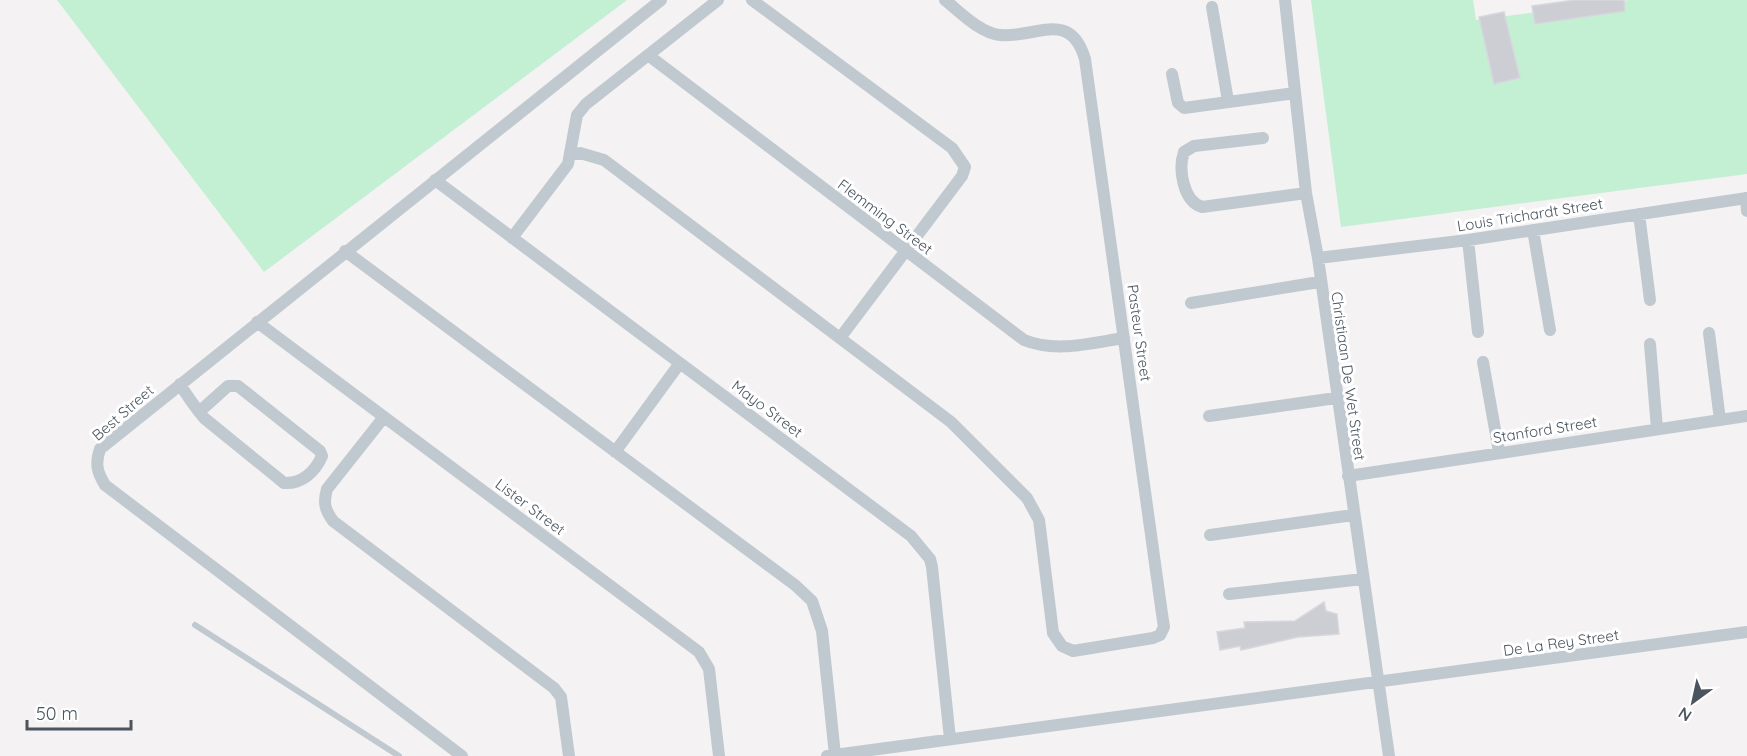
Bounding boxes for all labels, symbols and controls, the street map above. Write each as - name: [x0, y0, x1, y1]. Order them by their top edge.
- street label: Flemming Street: [834, 175, 937, 258]
- street label: Louis Trichardt Street: [1456, 194, 1604, 235]
- street label: Pasteur Street: [1123, 283, 1156, 383]
- street label: Christiaan De Wet Street: [1327, 290, 1370, 461]
- street label: Mayo Street: [728, 376, 807, 441]
- street label: Best Street: [88, 381, 157, 445]
- street label: Stanford Street: [1492, 412, 1598, 447]
- street label: Lister Street: [492, 474, 569, 539]
- street label: De La Rey Street: [1502, 625, 1620, 660]
- north arrow: [1663, 672, 1723, 732]
- scale bar: [27, 693, 130, 731]
- text: 50 m: [36, 702, 78, 725]
- text: N: [1674, 703, 1695, 726]

